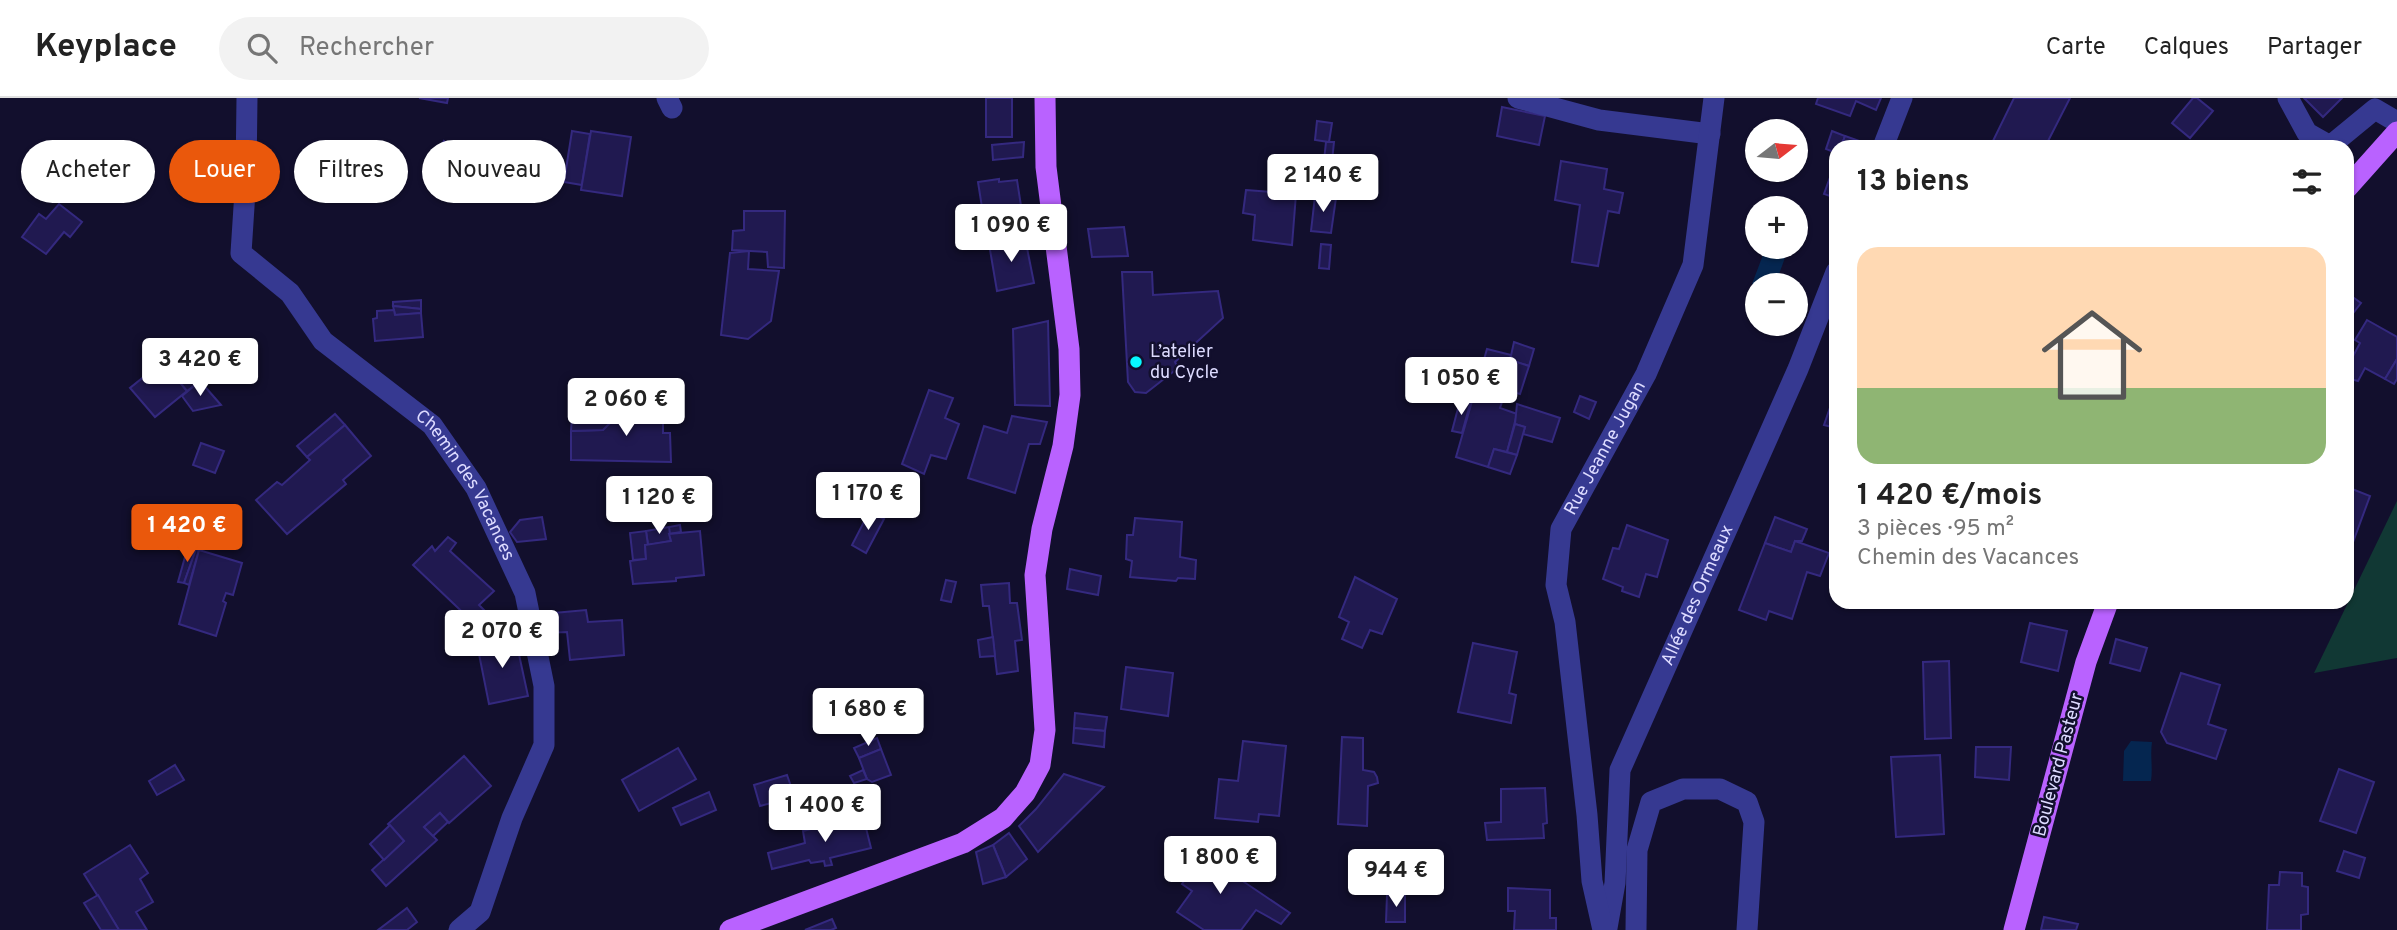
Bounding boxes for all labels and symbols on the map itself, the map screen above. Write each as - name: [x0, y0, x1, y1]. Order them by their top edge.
- north arrow: [1745, 119, 1808, 182]
- pin: 2 140 €: [1258, 155, 1388, 214]
- pin: 1 090 €: [946, 204, 1076, 264]
- pin: 3 420 €: [135, 338, 265, 398]
- place label: L’atelier du Cycle: [1150, 341, 1219, 385]
- marker: L’atelier du Cycle: [1128, 354, 1144, 370]
- pin: 1 050 €: [1396, 358, 1526, 417]
- street label: Rue Jeanne Jugan: [1559, 377, 1651, 519]
- pin: 2 060 €: [561, 378, 691, 438]
- street label: Chemin des Vacances: [410, 405, 520, 564]
- pin: 1 170 €: [803, 472, 933, 532]
- pin: 1 120 €: [594, 476, 724, 536]
- pin: 1 420 €: [122, 504, 252, 564]
- street label: Allée des Ormeaux: [1656, 521, 1739, 669]
- pin: 2 070 €: [437, 610, 567, 670]
- pin: 1 680 €: [803, 688, 933, 748]
- street label: Boulevard Pasteur: [2029, 691, 2089, 839]
- pin: 1 400 €: [760, 784, 890, 844]
- pin: 1 800 €: [1155, 836, 1285, 896]
- pin: 944 €: [1347, 850, 1445, 909]

